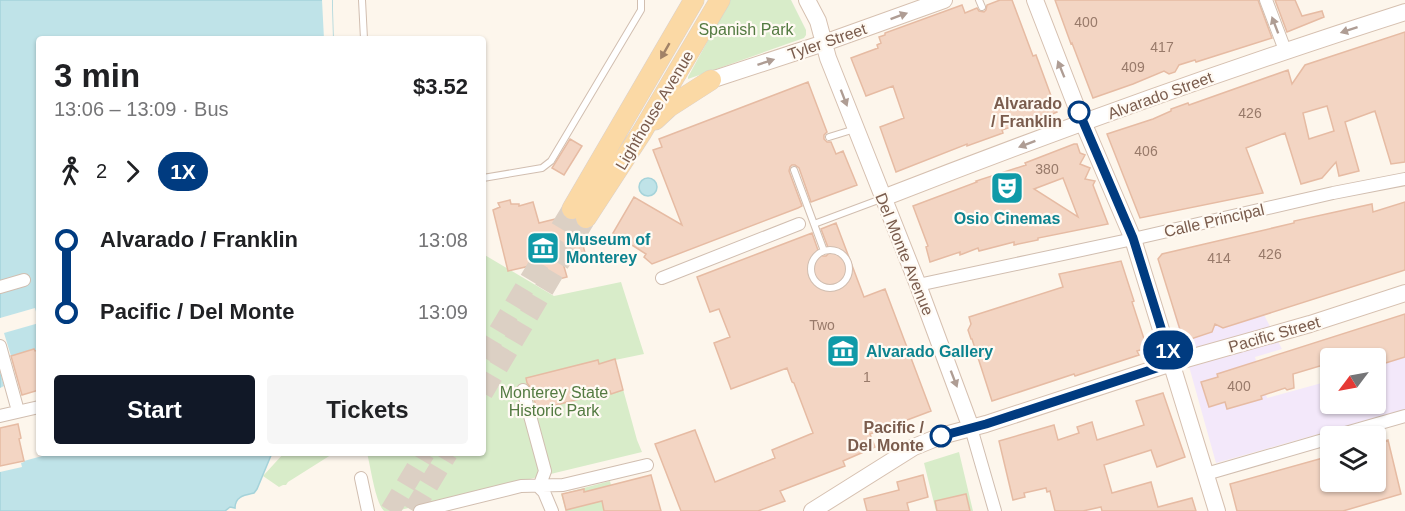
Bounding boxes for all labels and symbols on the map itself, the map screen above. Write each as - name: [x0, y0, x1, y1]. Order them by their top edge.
- one-way arrow: [890, 10, 908, 20]
- house number: 400: [1074, 14, 1098, 30]
- one-way arrow: [1270, 16, 1280, 34]
- street label: Tyler Street: [786, 20, 869, 63]
- park label: Spanish Park: [698, 21, 795, 38]
- one-way arrow: [1340, 25, 1358, 35]
- house number: 417: [1150, 39, 1174, 55]
- one-way arrow: [660, 43, 671, 59]
- street label: Lighthouse Avenue: [612, 48, 697, 173]
- one-way arrow: [757, 56, 775, 66]
- one-way arrow: [1056, 59, 1066, 77]
- house number: 409: [1121, 59, 1145, 75]
- street label: Alvarado Street: [1105, 68, 1215, 122]
- one-way arrow: [839, 89, 849, 107]
- place label: Alvarado / Franklin: [991, 95, 1062, 130]
- marker: Alvarado / Franklin: [1068, 101, 1090, 123]
- house number: 426: [1238, 105, 1262, 121]
- one-way arrow: [1018, 139, 1036, 149]
- house number: 406: [1134, 143, 1158, 159]
- house number: 380: [1035, 161, 1059, 177]
- theatre icon: Osio Cinemas: [989, 170, 1025, 206]
- street label: Del Monte Avenue: [872, 191, 937, 318]
- street label: Calle Principal: [1162, 201, 1266, 240]
- place label: Osio Cinemas: [954, 210, 1060, 227]
- museum icon: Museum of Monterey: [525, 230, 561, 266]
- place label: Museum of Monterey: [566, 231, 651, 266]
- house number: 426: [1258, 246, 1282, 262]
- house number: 414: [1207, 250, 1231, 266]
- street label: Pacific Street: [1226, 313, 1322, 356]
- house number: Two: [809, 317, 835, 333]
- line badge: 1X: [1141, 330, 1195, 370]
- museum icon: Alvarado Gallery: [825, 333, 861, 369]
- place label: Alvarado Gallery: [866, 343, 993, 360]
- north arrow: [1320, 348, 1386, 414]
- house number: 1: [863, 369, 871, 385]
- one-way arrow: [949, 370, 959, 388]
- house number: 400: [1227, 378, 1251, 394]
- park label: Monterey State Historic Park: [500, 384, 608, 419]
- place label: Pacific / Del Monte: [848, 419, 925, 454]
- marker: Pacific / Del Monte: [930, 425, 952, 447]

